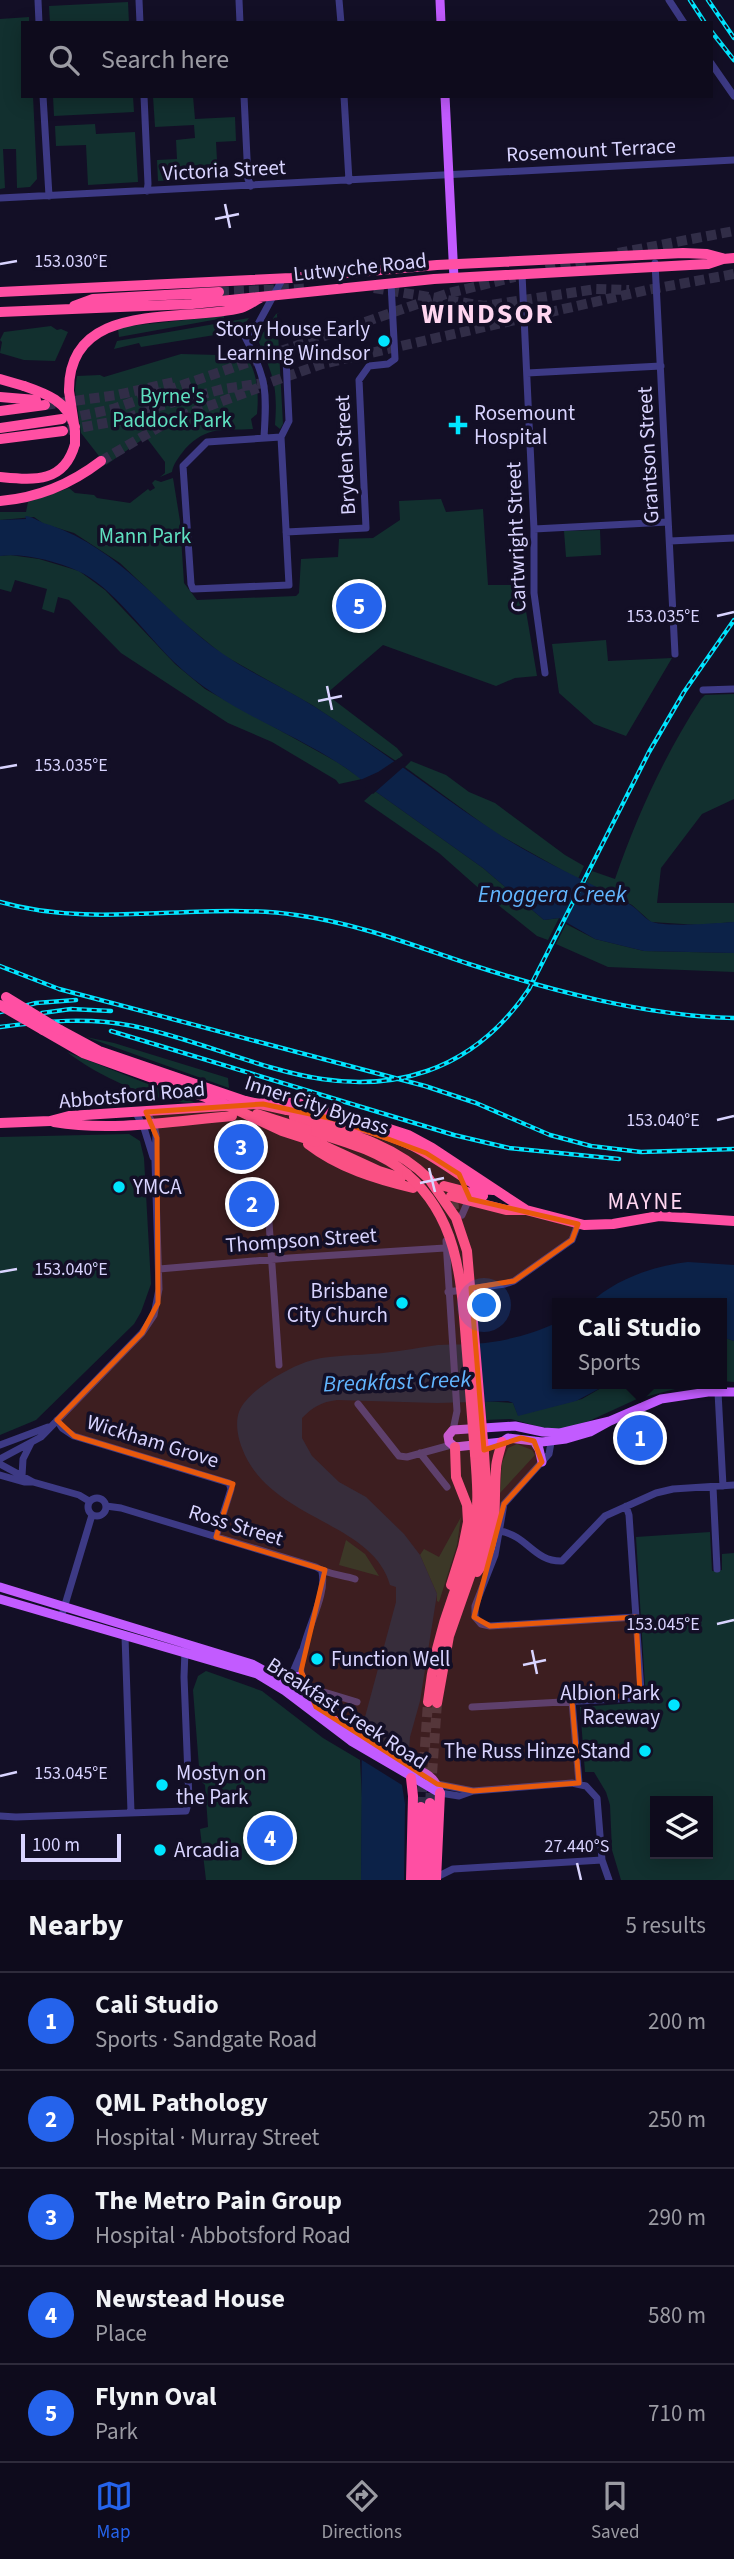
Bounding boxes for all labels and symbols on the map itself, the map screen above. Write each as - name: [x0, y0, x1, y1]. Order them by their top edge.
- street label: Rosemount Terrace: [505, 131, 677, 169]
- street label: Victoria Street: [162, 152, 286, 188]
- street label: Lutwyche Road: [292, 245, 428, 289]
- text: 153.030°E: [34, 249, 108, 274]
- district label: WINDSOR: [421, 294, 555, 334]
- place label: Story House Early Learning Windsor: [215, 314, 371, 368]
- marker: Story House Early Learning Windsor: [376, 333, 392, 349]
- park label: Byrne's Paddock Park: [112, 381, 232, 435]
- street label: Grantson Street: [629, 386, 667, 524]
- street label: Bryden Street: [327, 394, 363, 516]
- place label: Rosemount Hospital: [474, 398, 575, 452]
- marker: Rosemount Hospital: [448, 415, 468, 435]
- street label: Cartwright Street: [498, 461, 534, 613]
- park label: Mann Park: [99, 521, 192, 551]
- pin: 5: [336, 580, 382, 632]
- text: 153.035°E: [626, 604, 700, 629]
- text: 153.035°E: [34, 753, 108, 778]
- water label: Enoggera Creek: [478, 878, 627, 911]
- street label: Inner City Bypass: [241, 1068, 393, 1143]
- street label: Abbotsford Road: [58, 1074, 206, 1116]
- text: 153.040°E: [626, 1108, 700, 1133]
- pin: 3: [218, 1121, 264, 1173]
- place label: YMCA: [132, 1172, 182, 1202]
- pin: 2: [229, 1178, 275, 1230]
- marker: YMCA: [111, 1179, 127, 1195]
- district label: MAYNE: [608, 1185, 684, 1218]
- street label: Thompson Street: [224, 1220, 378, 1260]
- text: 153.040°E: [34, 1257, 108, 1282]
- place label: Brisbane City Church: [287, 1276, 388, 1330]
- your location: [467, 1288, 501, 1322]
- marker: Brisbane City Church: [394, 1295, 410, 1311]
- water label: Breakfast Creek: [322, 1362, 473, 1401]
- street label: Wickham Grove: [83, 1407, 223, 1475]
- pin: 1: [617, 1412, 663, 1464]
- street label: Ross Street: [185, 1496, 287, 1554]
- text: 153.045°E: [626, 1612, 700, 1637]
- place label: Function Well: [331, 1644, 450, 1674]
- street label: Breakfast Creek Road: [261, 1650, 433, 1776]
- marker: Function Well: [309, 1651, 325, 1667]
- place label: Albion Park Raceway: [560, 1678, 661, 1732]
- marker: Albion Park Raceway: [666, 1697, 682, 1713]
- place label: The Russ Hinze Stand: [444, 1736, 631, 1766]
- marker: The Russ Hinze Stand: [637, 1743, 653, 1759]
- place label: Mostyn on the Park: [176, 1758, 266, 1812]
- text: 153.045°E: [34, 1761, 108, 1786]
- marker: Mostyn on the Park: [154, 1777, 170, 1793]
- pin: 4: [247, 1812, 293, 1864]
- scale bar: [21, 1831, 121, 1863]
- text: 27.440°S: [545, 1834, 609, 1859]
- place label: Arcadia: [174, 1835, 240, 1865]
- marker: Arcadia: [152, 1842, 168, 1858]

